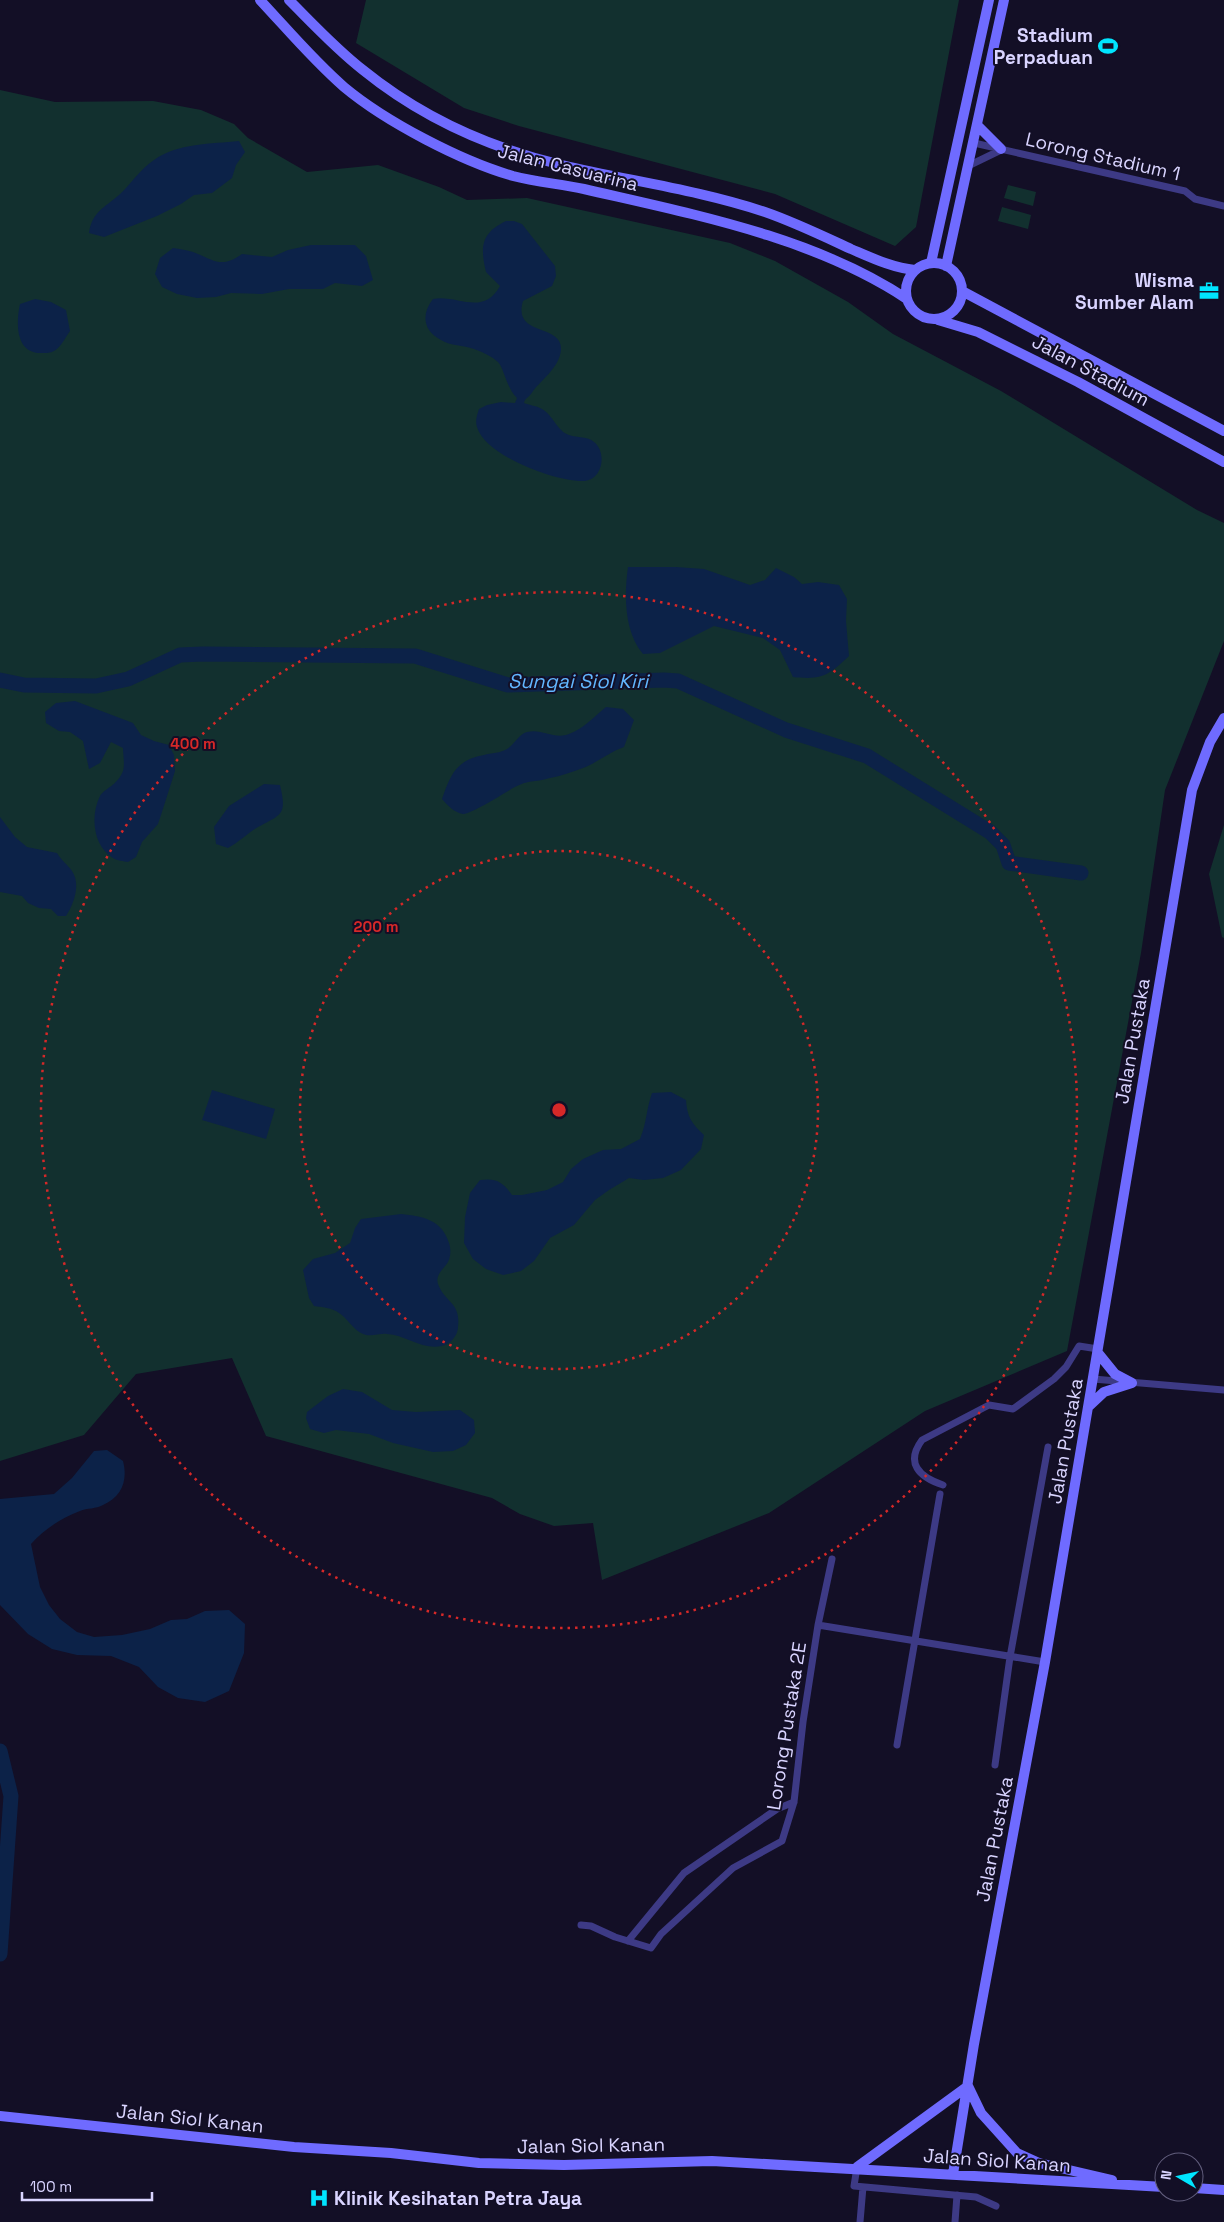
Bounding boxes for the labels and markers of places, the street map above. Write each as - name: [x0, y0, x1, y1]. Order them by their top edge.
- place label: Stadium Perpaduan: [994, 23, 1093, 70]
- sports icon: Stadium Perpaduan: [1097, 35, 1119, 57]
- place label: Wisma Sumber Alam: [1075, 268, 1194, 315]
- office icon: Wisma Sumber Alam: [1198, 280, 1220, 302]
- centre of rings: [550, 1101, 568, 1119]
- place label: Klinik Kesihatan Petra Jaya: [334, 2186, 582, 2211]
- hospital icon: Klinik Kesihatan Petra Jaya: [308, 2187, 330, 2209]

